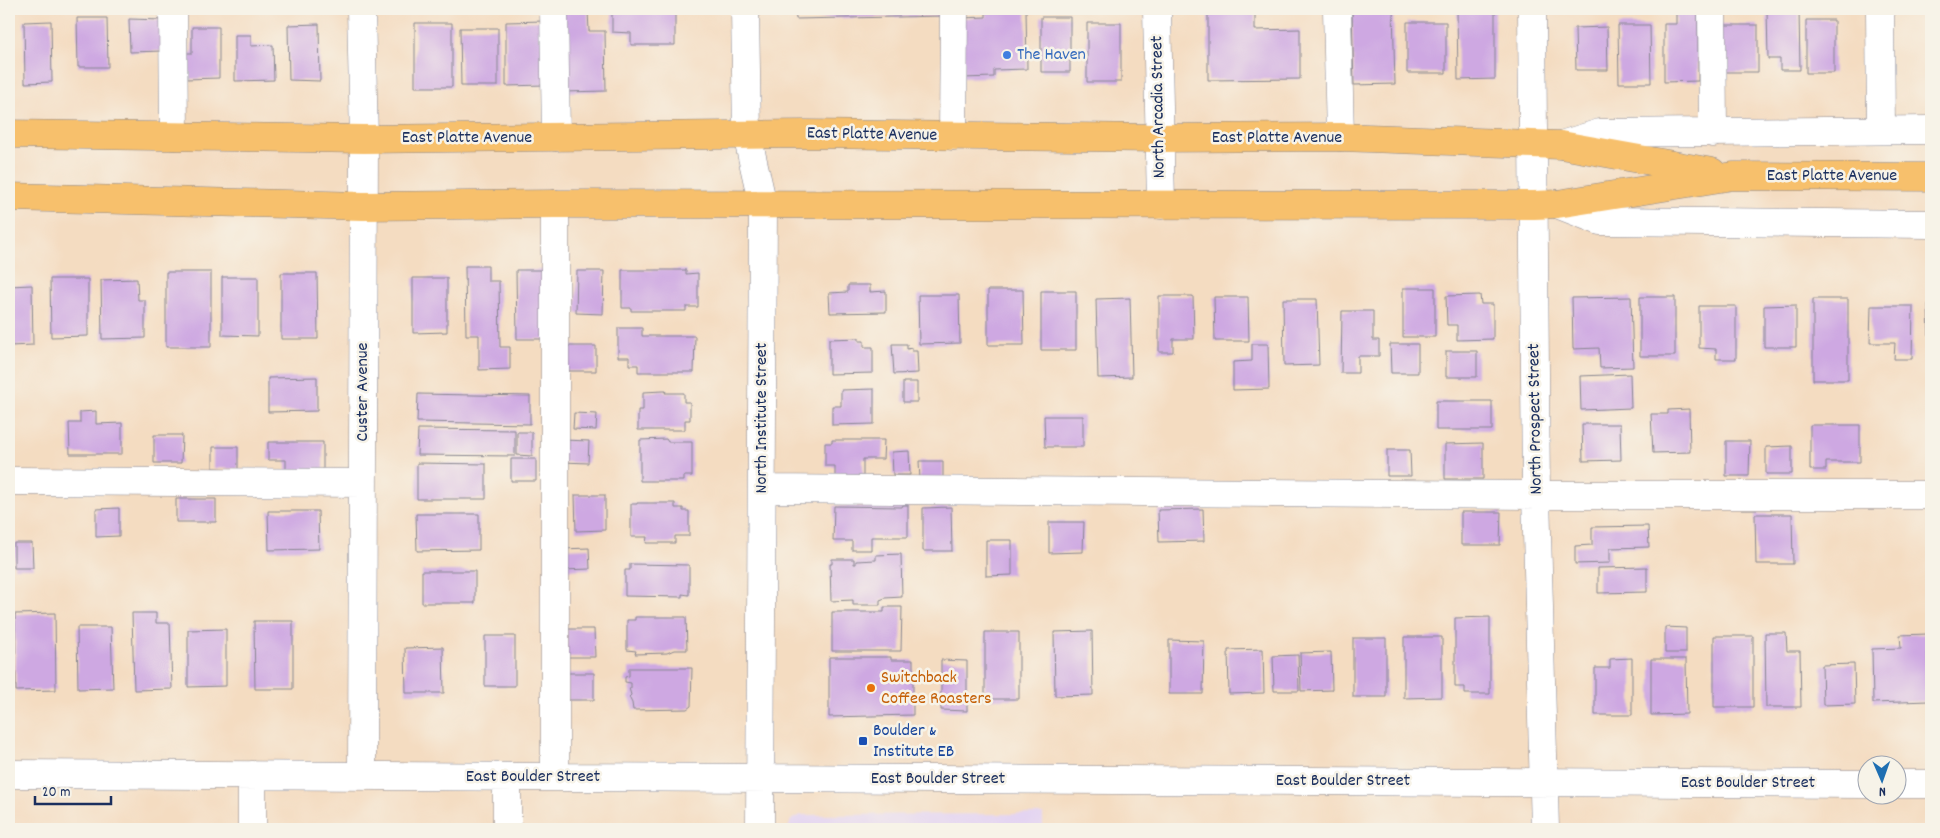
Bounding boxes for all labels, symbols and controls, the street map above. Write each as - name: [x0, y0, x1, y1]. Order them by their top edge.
- street label: North Arcadia Street: [1145, 35, 1173, 179]
- place label: The Haven: [1017, 43, 1086, 68]
- marker: The Haven: [1001, 49, 1013, 61]
- street label: East Platte Avenue: [807, 121, 937, 149]
- street label: East Platte Avenue: [402, 126, 532, 151]
- street label: East Platte Avenue: [1212, 126, 1342, 151]
- street label: East Platte Avenue: [1767, 164, 1897, 189]
- street label: North Institute Street: [750, 342, 775, 493]
- street label: Custer Avenue: [351, 343, 376, 441]
- street label: North Prospect Street: [1522, 343, 1550, 495]
- place label: Switchback Coffee Roasters: [881, 666, 992, 712]
- marker: Switchback Coffee Roasters: [865, 682, 877, 694]
- place label: Boulder & Institute EB: [873, 719, 954, 765]
- marker: Boulder & Institute EB: [857, 735, 869, 747]
- north arrow: [1858, 756, 1908, 806]
- street label: East Boulder Street: [466, 765, 601, 790]
- street label: East Boulder Street: [871, 767, 1006, 792]
- street label: East Boulder Street: [1276, 769, 1411, 794]
- street label: East Boulder Street: [1681, 771, 1816, 796]
- scale bar: [35, 773, 111, 805]
- text: N: [1878, 781, 1886, 801]
- text: 20 m: [42, 782, 70, 804]

